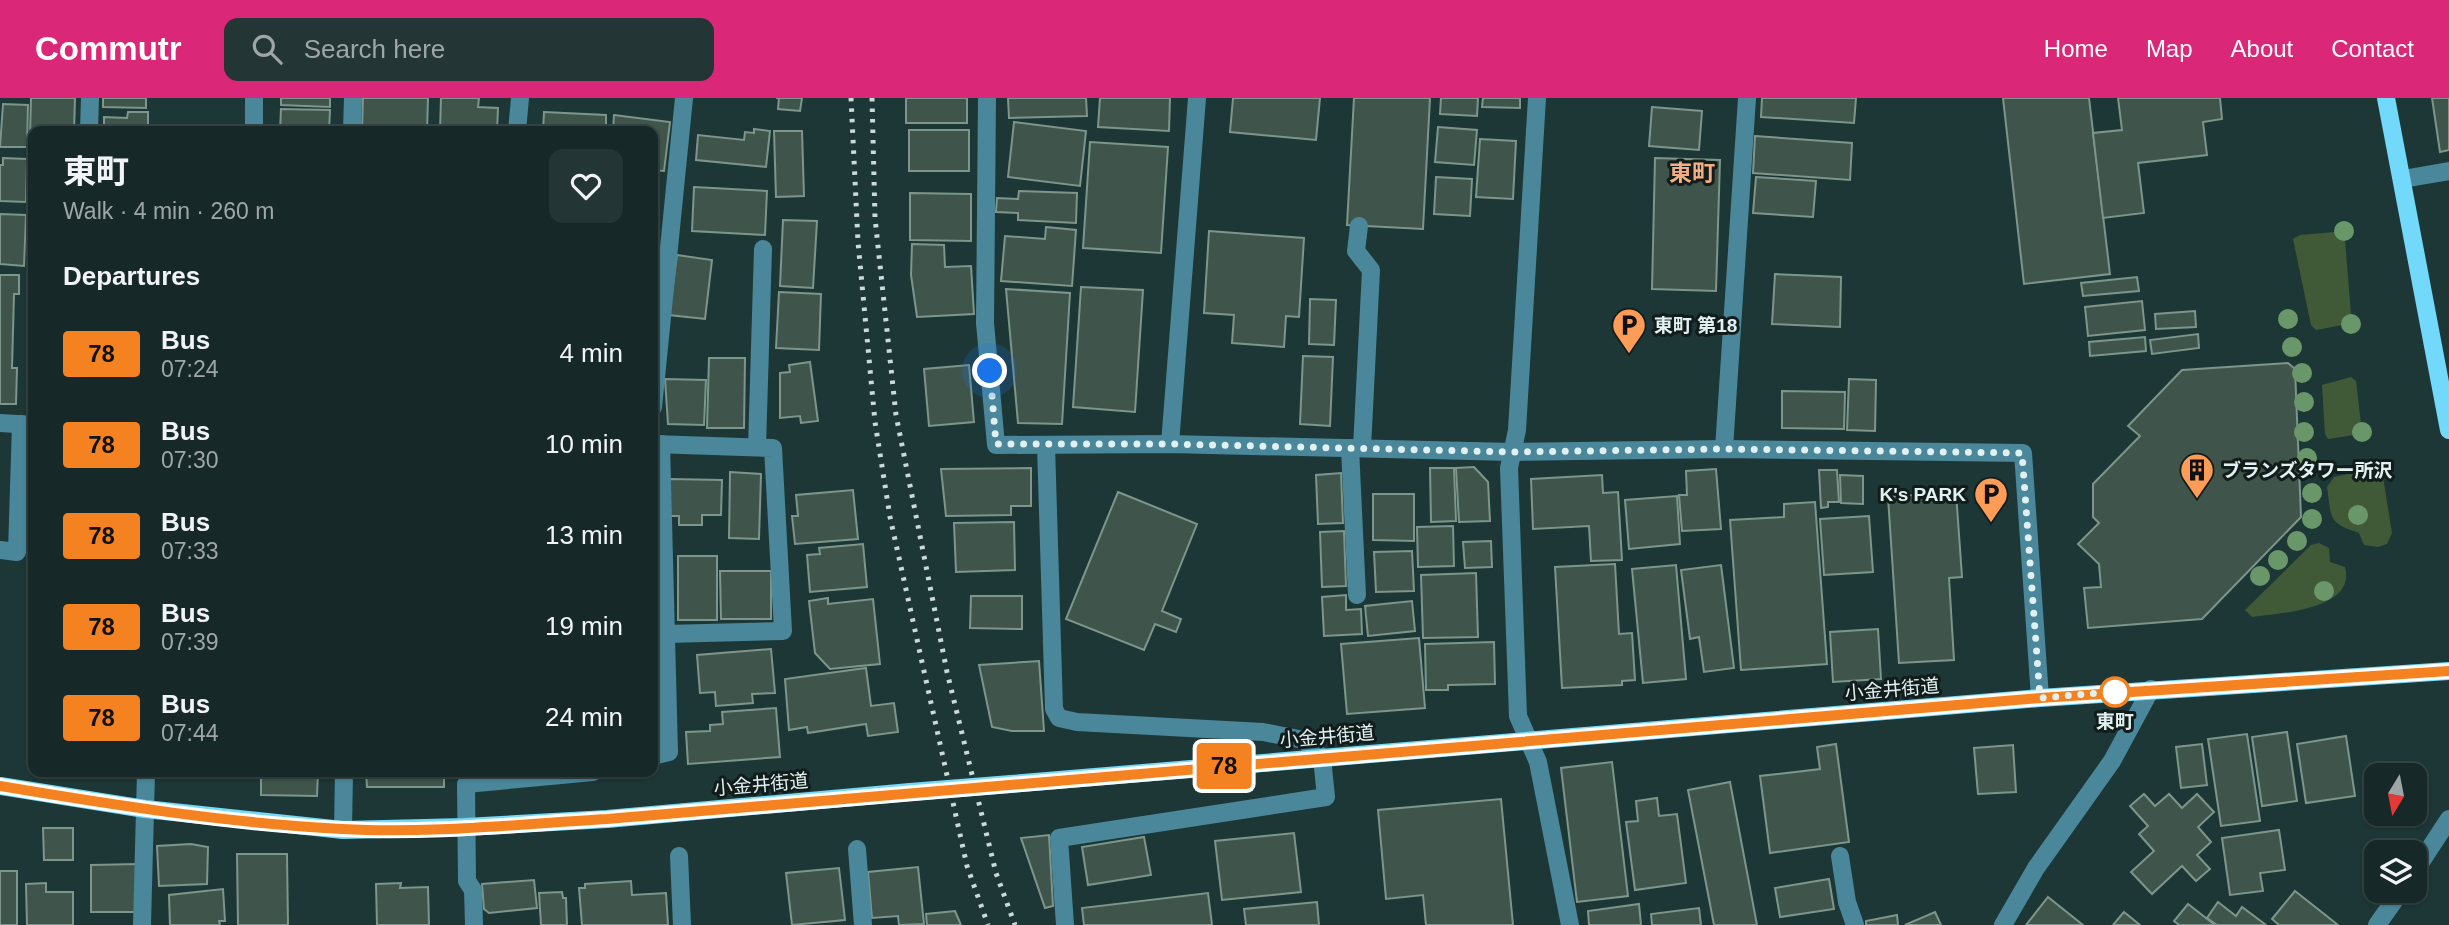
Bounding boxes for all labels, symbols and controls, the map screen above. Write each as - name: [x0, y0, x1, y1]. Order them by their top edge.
- search box: [224, 18, 714, 81]
- text: Commutr: [35, 30, 182, 67]
- icon: search: [248, 30, 286, 68]
- text: Search here: [304, 34, 445, 64]
- text: Home: [2044, 35, 2108, 62]
- text: Map: [2146, 35, 2193, 62]
- text: About: [2231, 35, 2293, 62]
- text: Contact: [2331, 35, 2414, 62]
- button: heart: [549, 149, 623, 223]
- text: 東町: [63, 153, 129, 190]
- district label: 東町: [1669, 160, 1715, 186]
- text: Walk · 4 min · 260 m: [63, 198, 274, 224]
- text: Departures: [63, 261, 200, 291]
- parking icon: 東町 第18: [1610, 306, 1648, 355]
- place label: 東町 第18: [1654, 315, 1737, 336]
- text: Bus: [161, 325, 210, 355]
- text: 4 min: [559, 338, 623, 368]
- text: 78: [88, 340, 115, 367]
- your location: [972, 353, 1007, 388]
- text: 07:24: [161, 356, 219, 382]
- text: Bus: [161, 416, 210, 446]
- text: 10 min: [545, 429, 623, 459]
- text: 78: [88, 431, 115, 458]
- text: 07:30: [161, 447, 219, 473]
- building icon: ブランズタワー所沢: [2178, 451, 2216, 500]
- place label: ブランズタワー所沢: [2222, 460, 2393, 481]
- parking icon: K's PARK: [1972, 475, 2010, 524]
- place label: K's PARK: [1879, 484, 1966, 505]
- text: Bus: [161, 507, 210, 537]
- text: 13 min: [545, 520, 623, 550]
- text: 78: [88, 522, 115, 549]
- text: 07:33: [161, 538, 219, 564]
- text: Bus: [161, 598, 210, 628]
- text: 19 min: [545, 611, 623, 641]
- text: 78: [88, 613, 115, 640]
- text: 07:39: [161, 629, 219, 655]
- street label: 小金井街道: [1844, 675, 1940, 704]
- marker: 東町: [2100, 677, 2130, 707]
- text: Bus: [161, 689, 210, 719]
- text: 24 min: [545, 702, 623, 732]
- text: 78: [88, 704, 115, 731]
- place label: 東町: [2096, 711, 2134, 732]
- text: 07:44: [161, 720, 219, 746]
- street label: 小金井街道: [1279, 722, 1375, 751]
- line badge: 78: [1192, 743, 1256, 789]
- text: 78: [1211, 752, 1237, 779]
- north arrow: [2364, 763, 2427, 826]
- map controls: [2364, 763, 2427, 903]
- street label: 小金井街道: [713, 770, 809, 799]
- button: layers: [2364, 840, 2427, 903]

